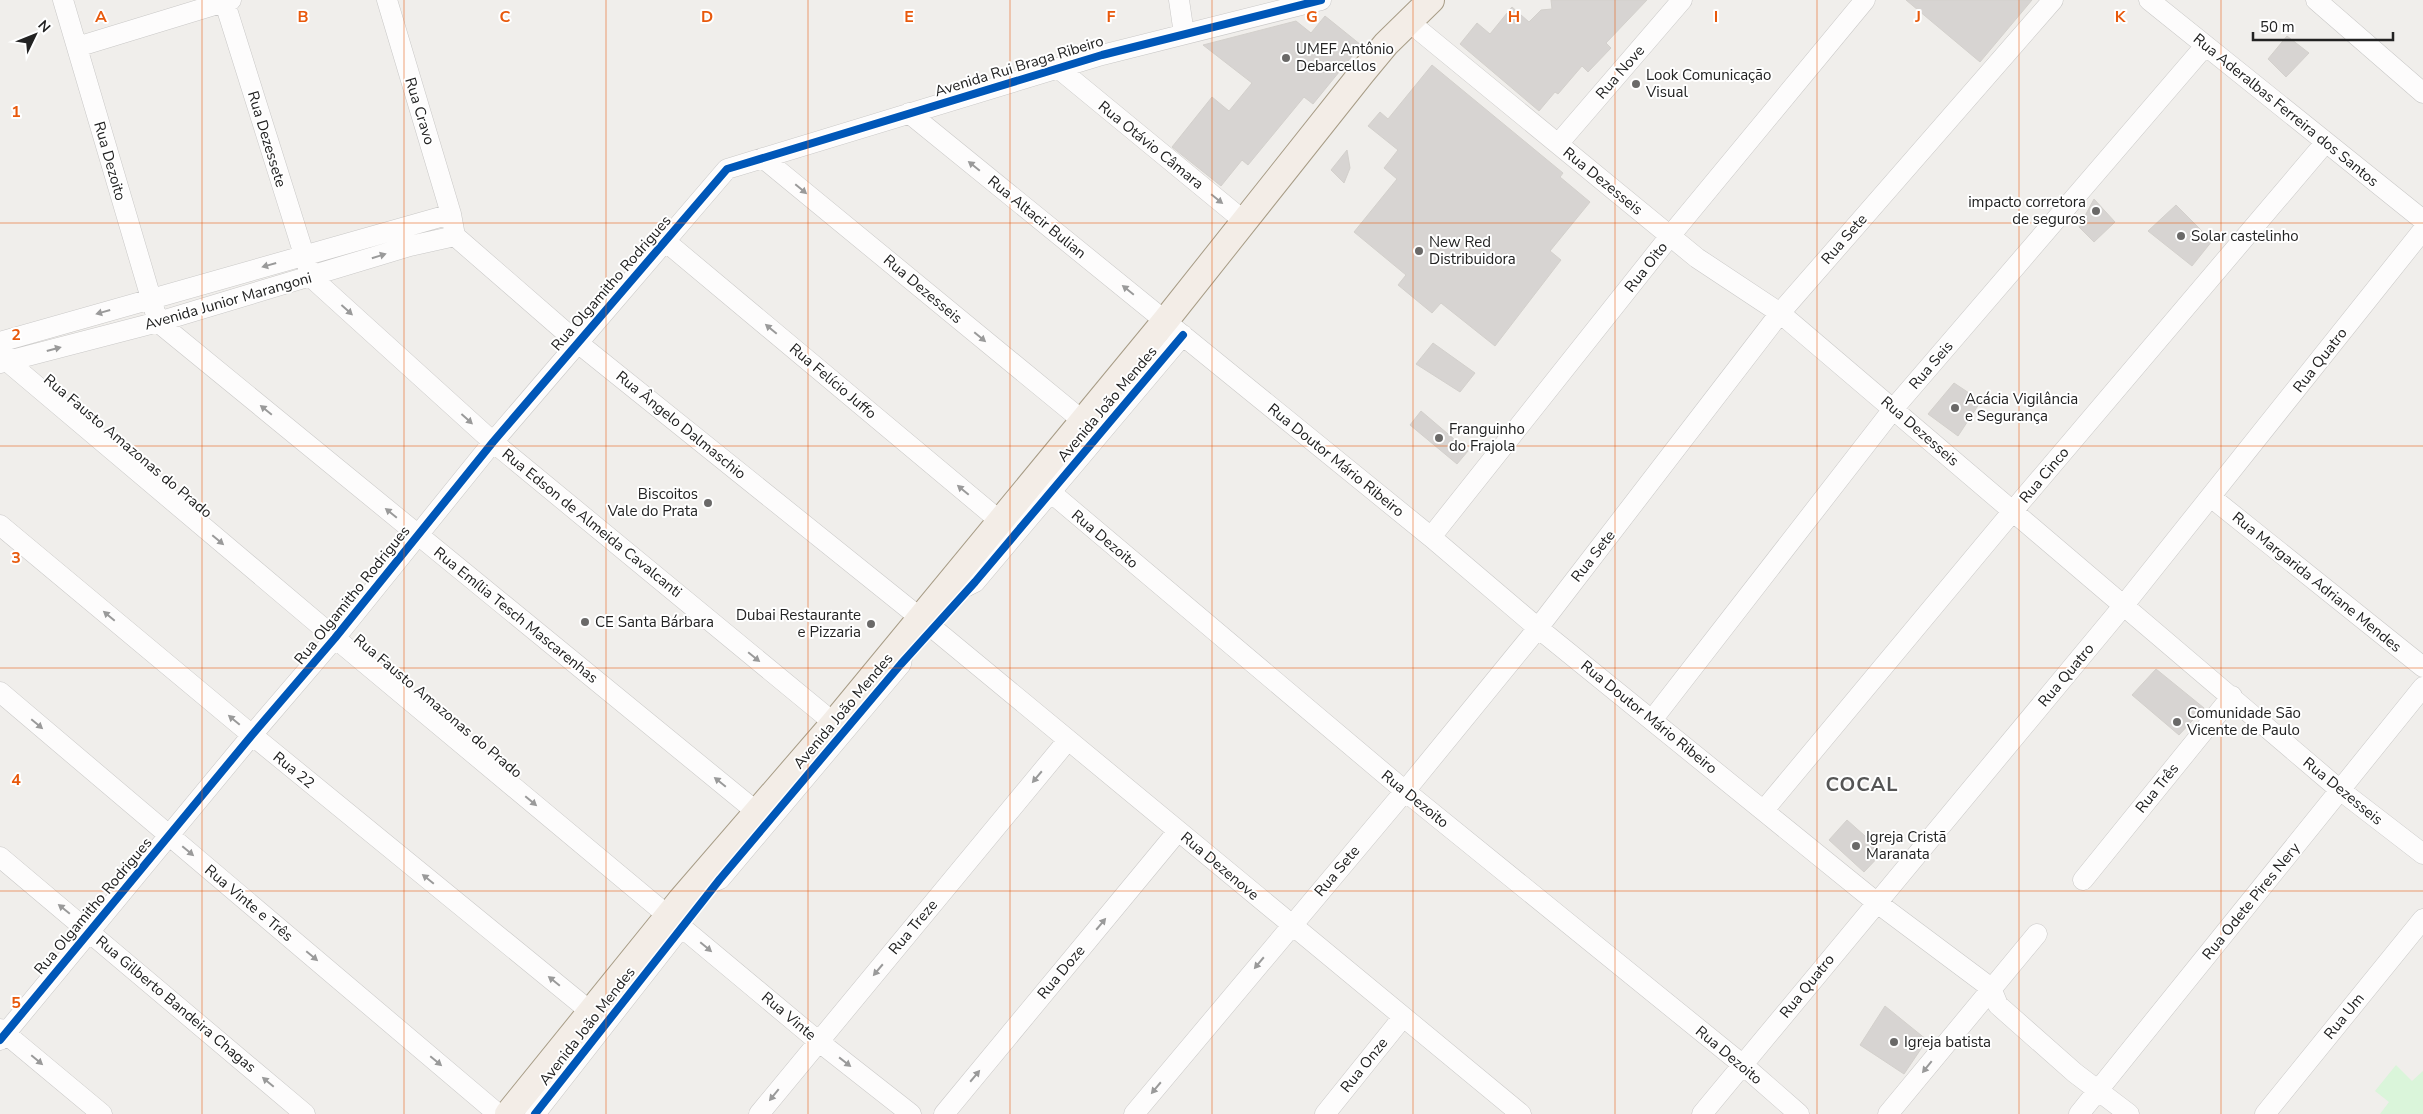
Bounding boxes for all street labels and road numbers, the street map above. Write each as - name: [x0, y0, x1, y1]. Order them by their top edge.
- street label: Rua Aderalbas Ferreira dos Santos: [2189, 29, 2383, 191]
- street label: Avenida Rui Braga Ribeiro: [932, 31, 1106, 101]
- street label: Rua Nove: [1591, 41, 1649, 103]
- street label: Rua Cravo: [400, 75, 440, 147]
- street label: Rua Dezessete: [243, 88, 291, 190]
- street label: Rua Otávio Câmara: [1094, 96, 1208, 194]
- street label: Rua Dezoito: [89, 119, 131, 203]
- street label: Rua Dezesseis: [1559, 143, 1647, 219]
- street label: Rua Altacir Bulian: [984, 171, 1090, 263]
- street label: Rua Sete: [1817, 210, 1871, 268]
- street label: Rua Olgamitho Rodrigues: [547, 211, 675, 355]
- street label: Rua Oito: [1620, 238, 1672, 296]
- street label: Rua Dezesseis: [879, 250, 967, 328]
- street label: Avenida Junior Marangoni: [142, 268, 314, 334]
- street label: Rua Quatro: [2288, 324, 2352, 396]
- street label: Rua Seis: [1904, 336, 1958, 394]
- street label: Rua Felício Juffo: [785, 339, 881, 423]
- street label: Avenida João Mendes: [1053, 342, 1161, 466]
- street label: Rua Ângelo Dalmaschio: [612, 366, 750, 484]
- street label: Rua Fausto Amazonas do Prado: [40, 370, 216, 522]
- street label: Rua Dezesseis: [1877, 392, 1963, 470]
- street label: Rua Doutor Mário Ribeiro: [1264, 399, 1408, 521]
- street label: Rua Cinco: [2015, 443, 2073, 507]
- street label: Rua Edson de Almeida Cavalcanti: [498, 444, 686, 602]
- street label: Rua Dezoito: [1067, 505, 1143, 573]
- street label: Rua Margarida Adriane Mendes: [2228, 507, 2406, 657]
- street label: Rua Olgamitho Rodrigues: [290, 521, 414, 669]
- street label: Rua Sete: [1566, 526, 1620, 586]
- street label: Rua Emília Tesch Mascarenhas: [430, 542, 602, 688]
- street label: Rua Fausto Amazonas do Prado: [350, 630, 526, 782]
- street label: Rua Quatro: [2034, 639, 2098, 711]
- street label: Avenida João Mendes: [789, 649, 897, 773]
- street label: Rua Doutor Mário Ribeiro: [1577, 656, 1721, 778]
- street label: Rua 22: [269, 747, 319, 793]
- street label: Rua Dezesseis: [2299, 753, 2387, 829]
- street label: Rua Três: [2131, 759, 2183, 817]
- street label: Rua Dezoito: [1377, 766, 1453, 832]
- street label: Rua Dezenove: [1177, 827, 1263, 905]
- street label: Rua Olgamitho Rodrigues: [30, 833, 156, 979]
- street label: Rua Odete Pires Nery: [2197, 838, 2305, 964]
- street label: Rua Sete: [1310, 841, 1364, 901]
- street label: Rua Vinte e Três: [201, 860, 297, 946]
- street label: Rua Treze: [884, 895, 942, 959]
- street label: Rua Gilberto Bandeira Chagas: [92, 931, 260, 1077]
- street label: Rua Doze: [1033, 941, 1089, 1003]
- street label: Rua Quatro: [1775, 950, 1839, 1022]
- street label: Avenida João Mendes: [534, 963, 640, 1089]
- street label: Rua Vinte: [757, 987, 821, 1045]
- street label: Rua Um: [2319, 989, 2369, 1043]
- street label: Rua Dezoito: [1691, 1021, 1767, 1089]
- street label: Rua Onze: [1336, 1033, 1392, 1097]

